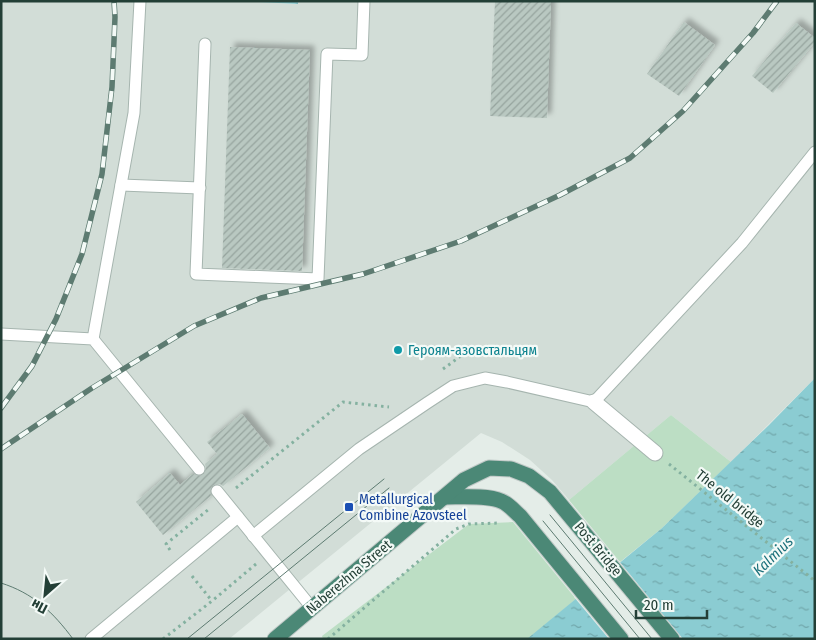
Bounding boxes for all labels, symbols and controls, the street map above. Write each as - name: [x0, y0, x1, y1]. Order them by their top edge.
- place label: Героям-азовстальцям: [408, 342, 537, 359]
- marker: Героям-азовстальцям: [392, 344, 404, 356]
- street label: The old bridge: [693, 466, 767, 532]
- place label: Metallurgical Combine Azovsteel: [359, 491, 467, 524]
- marker: Metallurgical Combine Azovsteel: [343, 501, 355, 513]
- street label: Post Bridge: [571, 519, 625, 579]
- water label: Kalmius: [749, 532, 797, 579]
- street label: Naberezhna Street: [303, 536, 395, 618]
- north arrow: [20, 570, 70, 620]
- scale bar: [636, 588, 707, 620]
- text: Пн: [28, 595, 50, 617]
- text: 20 m: [644, 596, 674, 614]

